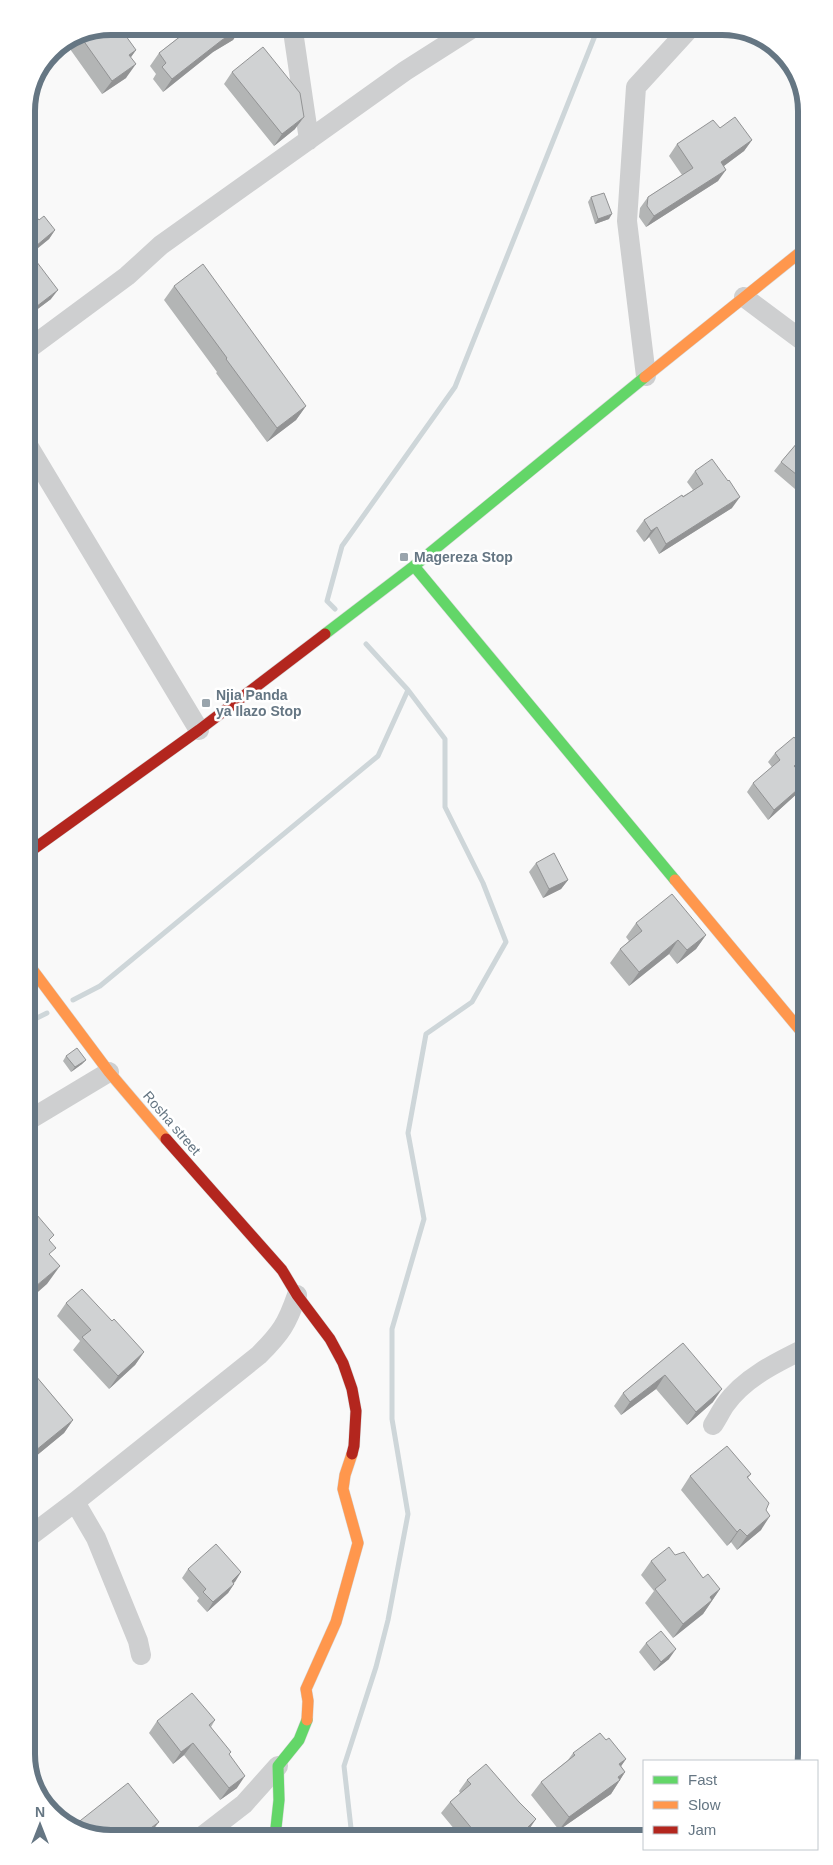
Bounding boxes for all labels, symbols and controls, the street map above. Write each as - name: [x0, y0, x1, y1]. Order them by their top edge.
- place label: Magereza Stop: [414, 549, 513, 565]
- marker: Magereza Stop: [398, 551, 410, 563]
- place label: Njia Panda ya Ilazo Stop: [216, 687, 302, 719]
- marker: Njia Panda ya Ilazo Stop: [200, 697, 212, 709]
- street label: Rosha street: [140, 1088, 204, 1158]
- legend: [643, 1760, 818, 1850]
- text: Fast: [688, 1771, 718, 1788]
- text: Slow: [688, 1796, 721, 1813]
- north arrow: [15, 1800, 65, 1850]
- text: N: [35, 1804, 45, 1820]
- text: Jam: [688, 1821, 716, 1838]

